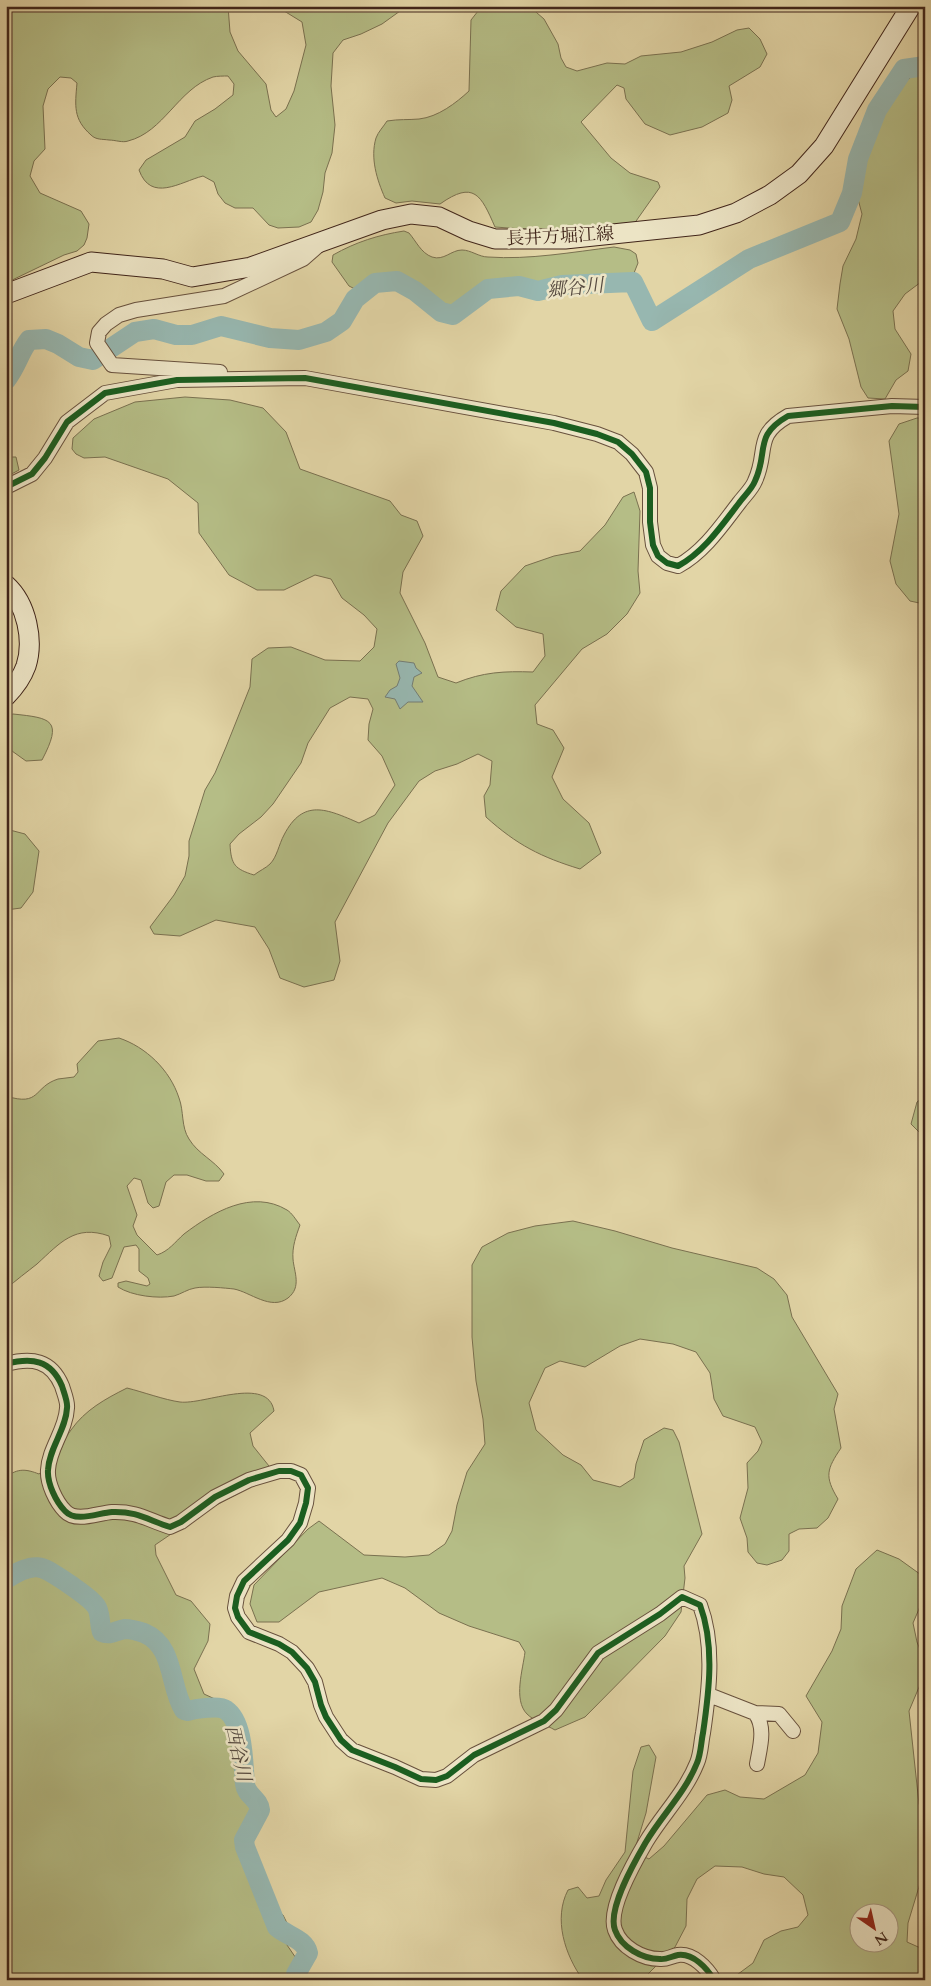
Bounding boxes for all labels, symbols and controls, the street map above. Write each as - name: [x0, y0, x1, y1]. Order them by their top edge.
- street label: 長井方堀江線: [505, 221, 615, 252]
- water label: 郷谷川: [545, 272, 607, 304]
- water label: 西谷川: [219, 1723, 258, 1786]
- north arrow: [848, 1904, 898, 1954]
- text: N: [871, 1927, 891, 1950]

